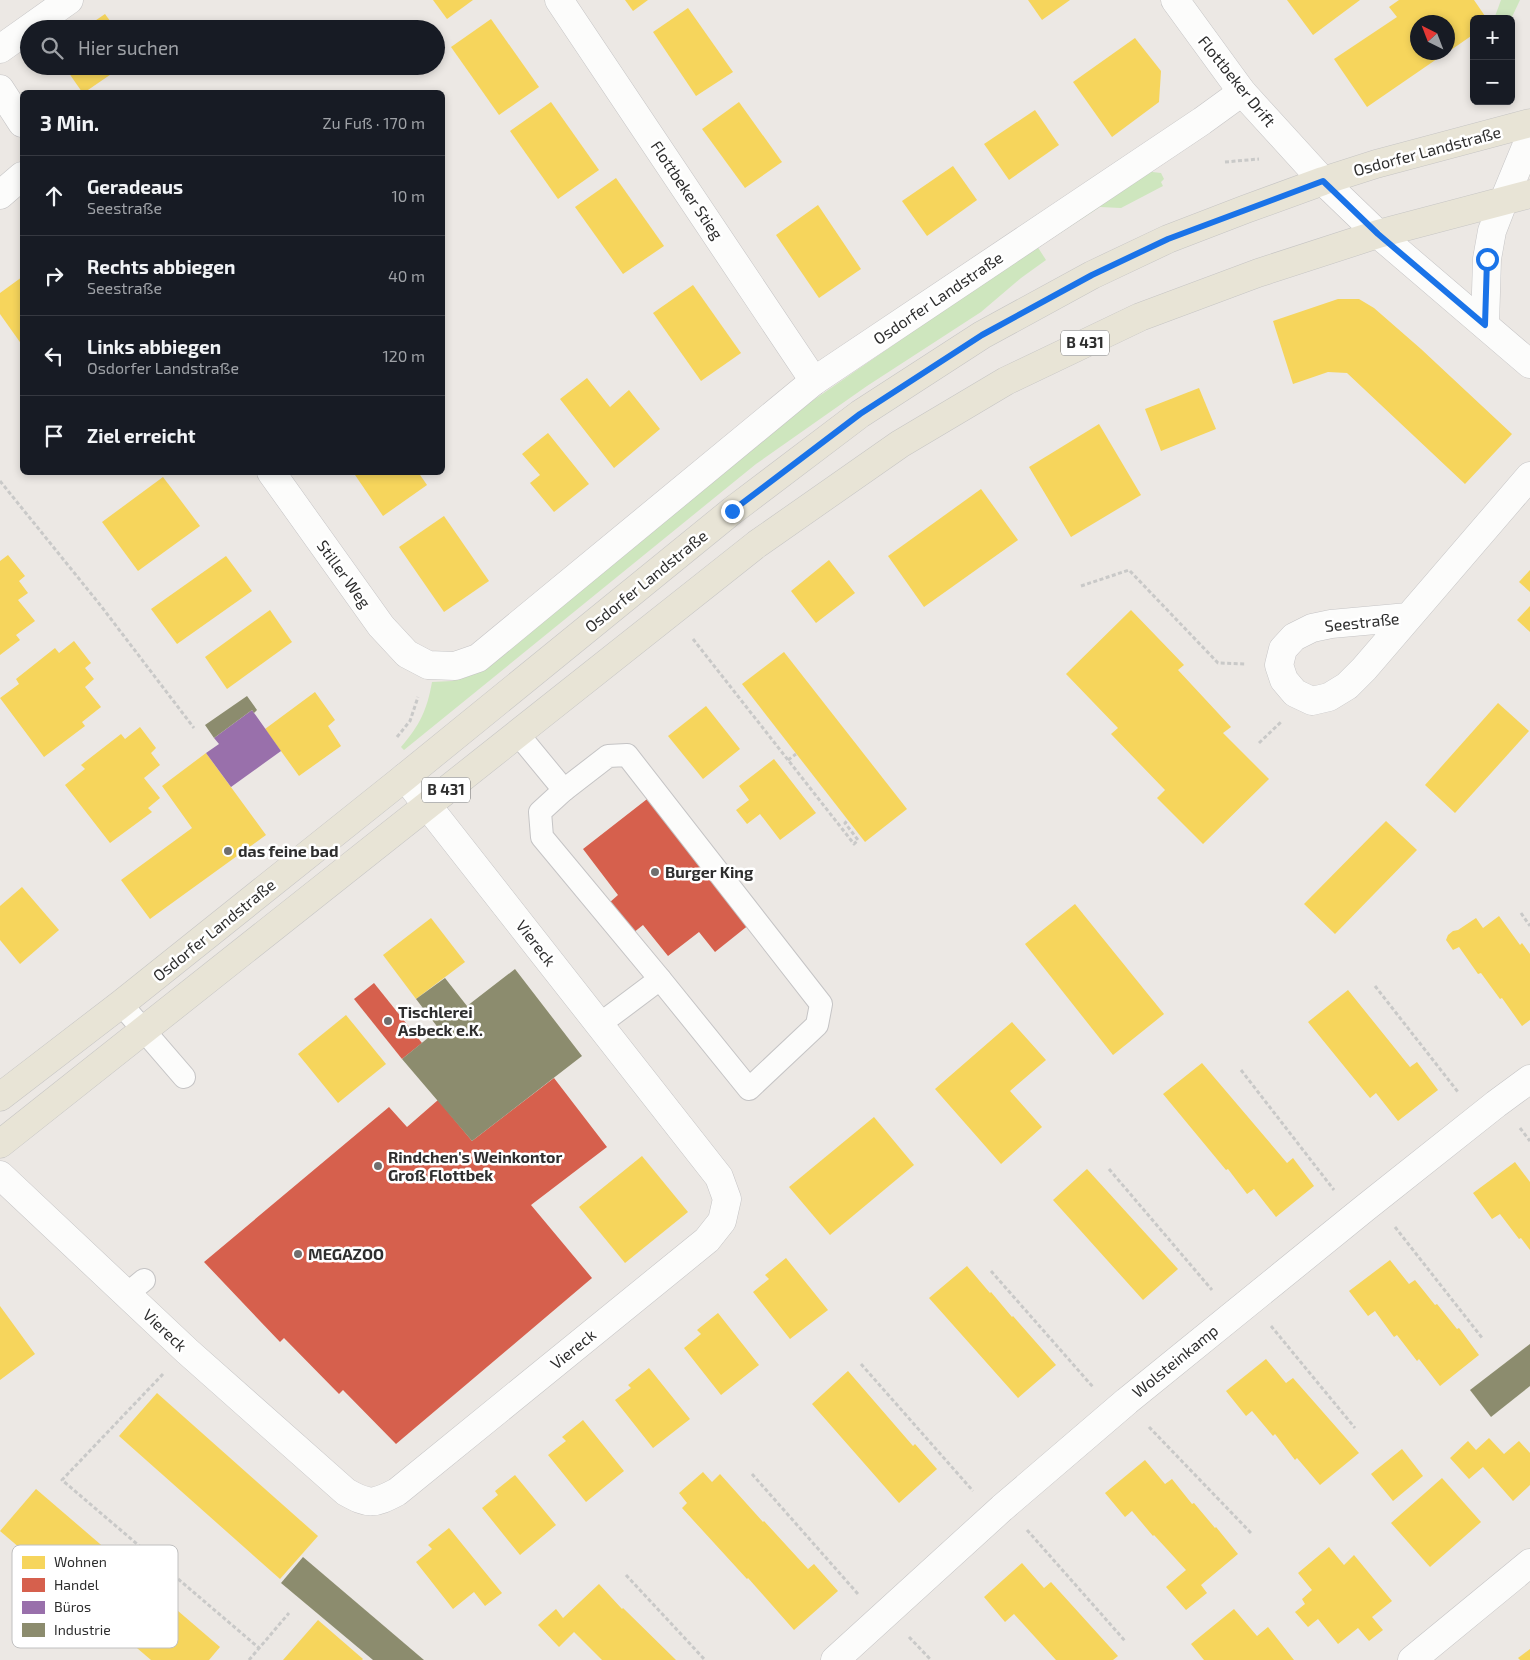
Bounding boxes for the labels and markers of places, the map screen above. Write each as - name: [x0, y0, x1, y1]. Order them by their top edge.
- place label: das feine bad: [238, 841, 338, 860]
- marker: das feine bad: [222, 845, 234, 857]
- place label: Burger King: [665, 862, 754, 881]
- marker: Burger King: [649, 866, 661, 878]
- place label: Tischlerei Asbeck e.K.: [398, 1002, 483, 1039]
- marker: Tischlerei Asbeck e.K.: [382, 1015, 394, 1027]
- place label: Rindchen's Weinkontor Groß Flottbek: [388, 1147, 563, 1184]
- marker: Rindchen's Weinkontor Groß Flottbek: [372, 1160, 384, 1172]
- place label: MEGAZOO: [308, 1244, 384, 1263]
- marker: MEGAZOO: [292, 1248, 304, 1260]

